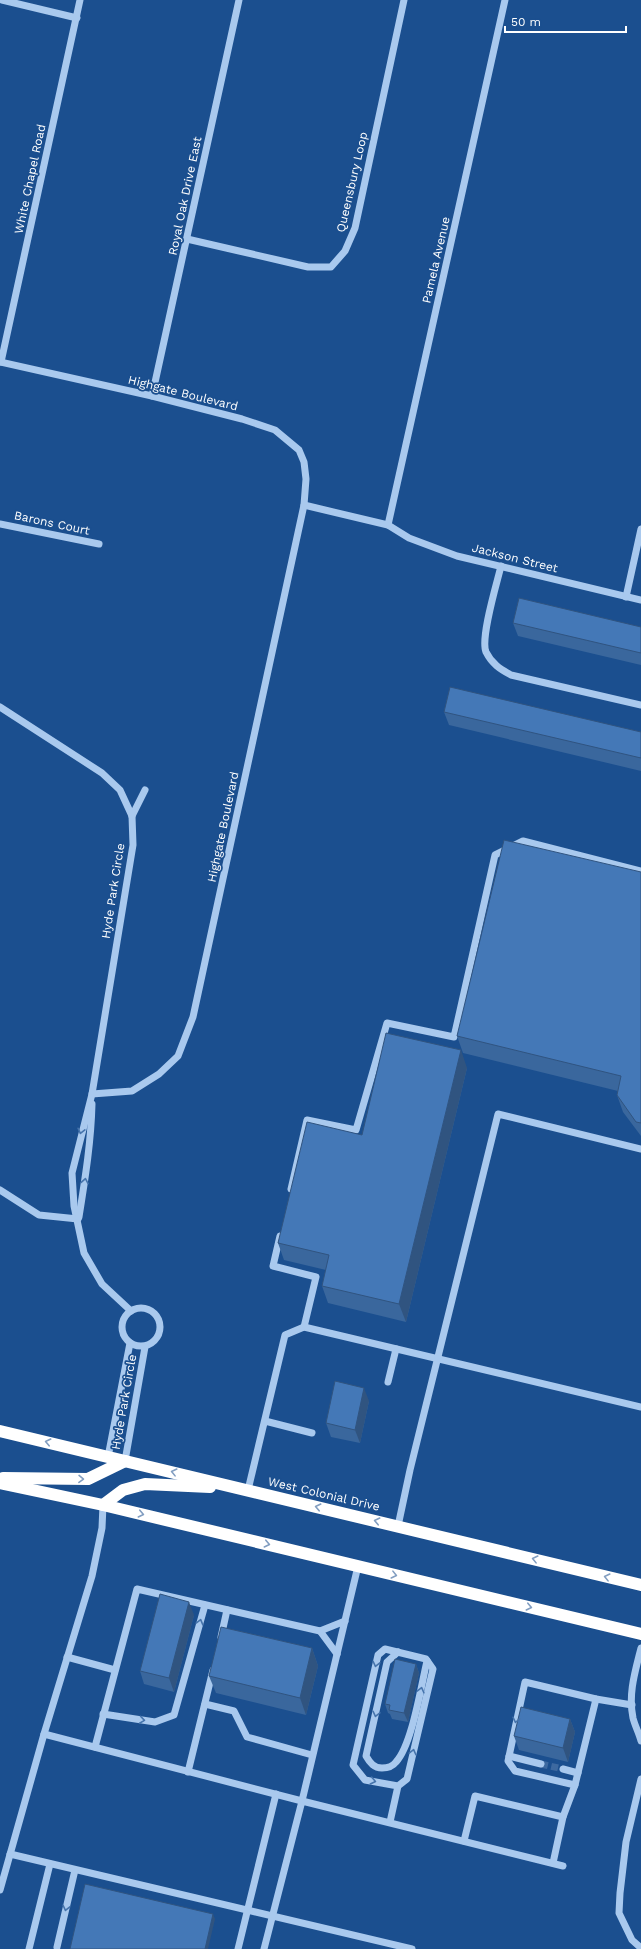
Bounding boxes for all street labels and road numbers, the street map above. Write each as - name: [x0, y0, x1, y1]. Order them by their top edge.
- street label: White Chapel Road: [12, 123, 48, 235]
- street label: Queensbury Loop: [334, 130, 370, 234]
- street label: Royal Oak Drive East: [166, 135, 204, 257]
- street label: Pamela Avenue: [419, 215, 453, 305]
- street label: Highgate Boulevard: [127, 373, 239, 413]
- street label: Barons Court: [13, 508, 91, 538]
- street label: Jackson Street: [471, 541, 559, 575]
- street label: Highgate Boulevard: [204, 770, 242, 884]
- street label: Hyde Park Circle: [99, 842, 127, 940]
- street label: Hyde Park Circle: [109, 1353, 139, 1451]
- street label: West Colonial Drive: [267, 1474, 381, 1514]

